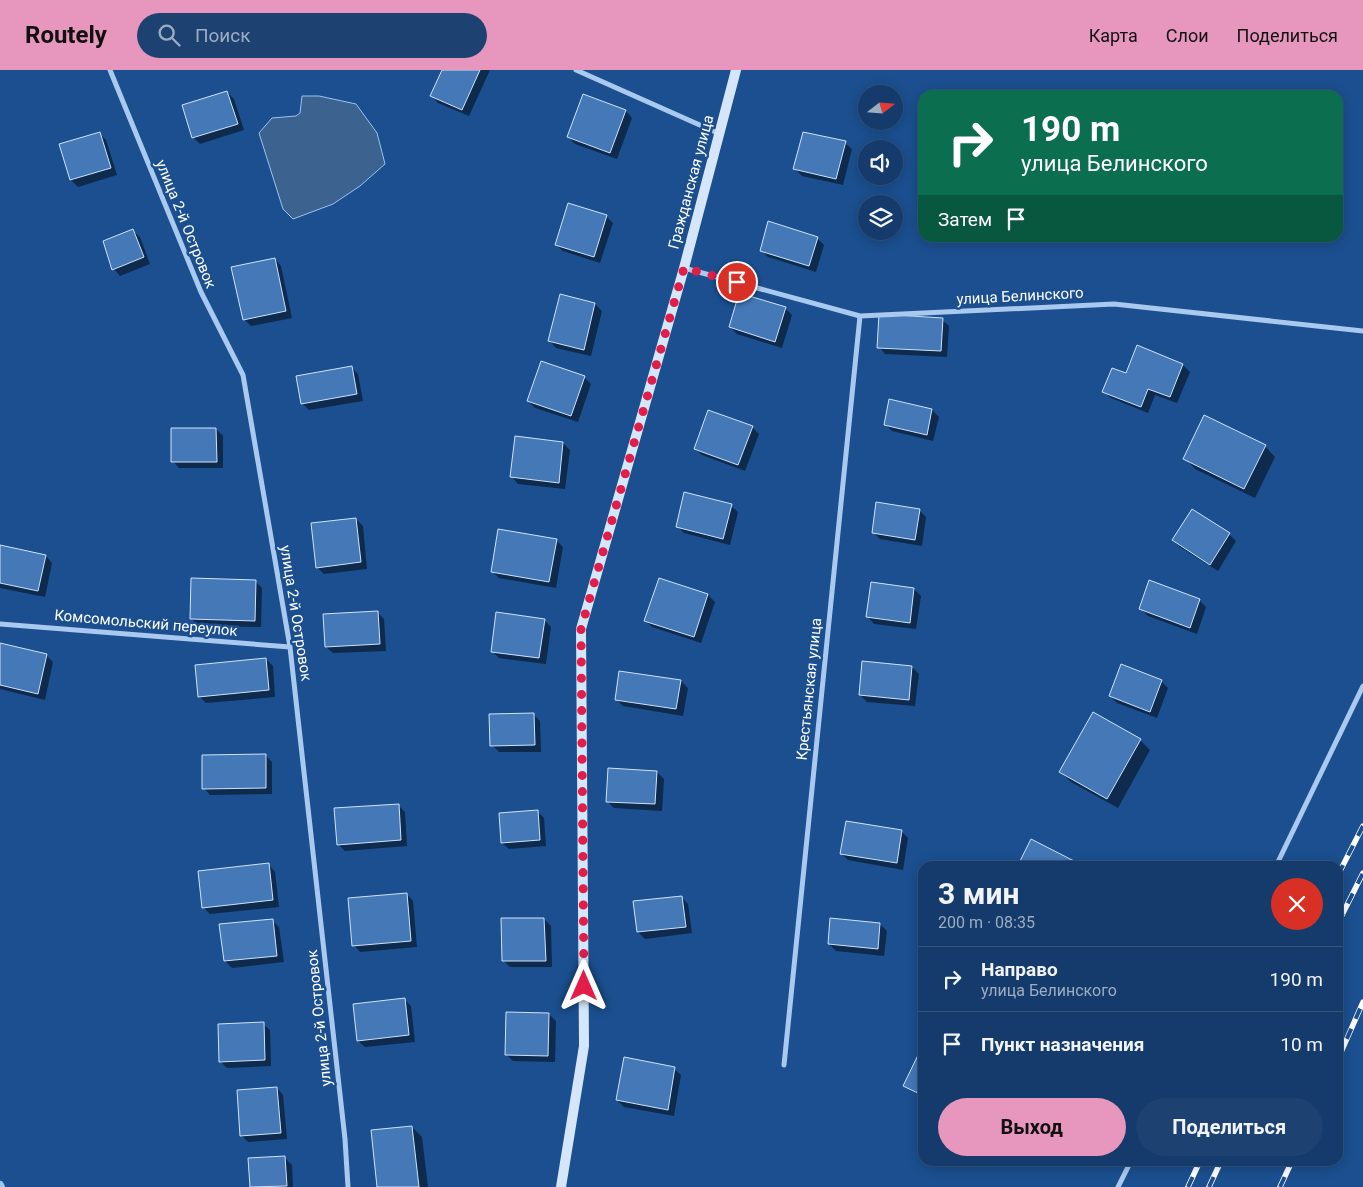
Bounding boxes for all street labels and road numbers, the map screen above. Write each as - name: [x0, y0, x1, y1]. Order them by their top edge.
- street label: Гражданская улица: [664, 113, 718, 251]
- street label: улица 2-й Островок: [152, 157, 220, 291]
- street label: улица Белинского: [956, 284, 1084, 308]
- street label: улица 2-й Островок: [276, 544, 316, 682]
- street label: Комсомольский переулок: [54, 606, 238, 640]
- street label: Крестьянская улица: [793, 617, 825, 761]
- street label: улица 2-й Островок: [303, 949, 335, 1087]

